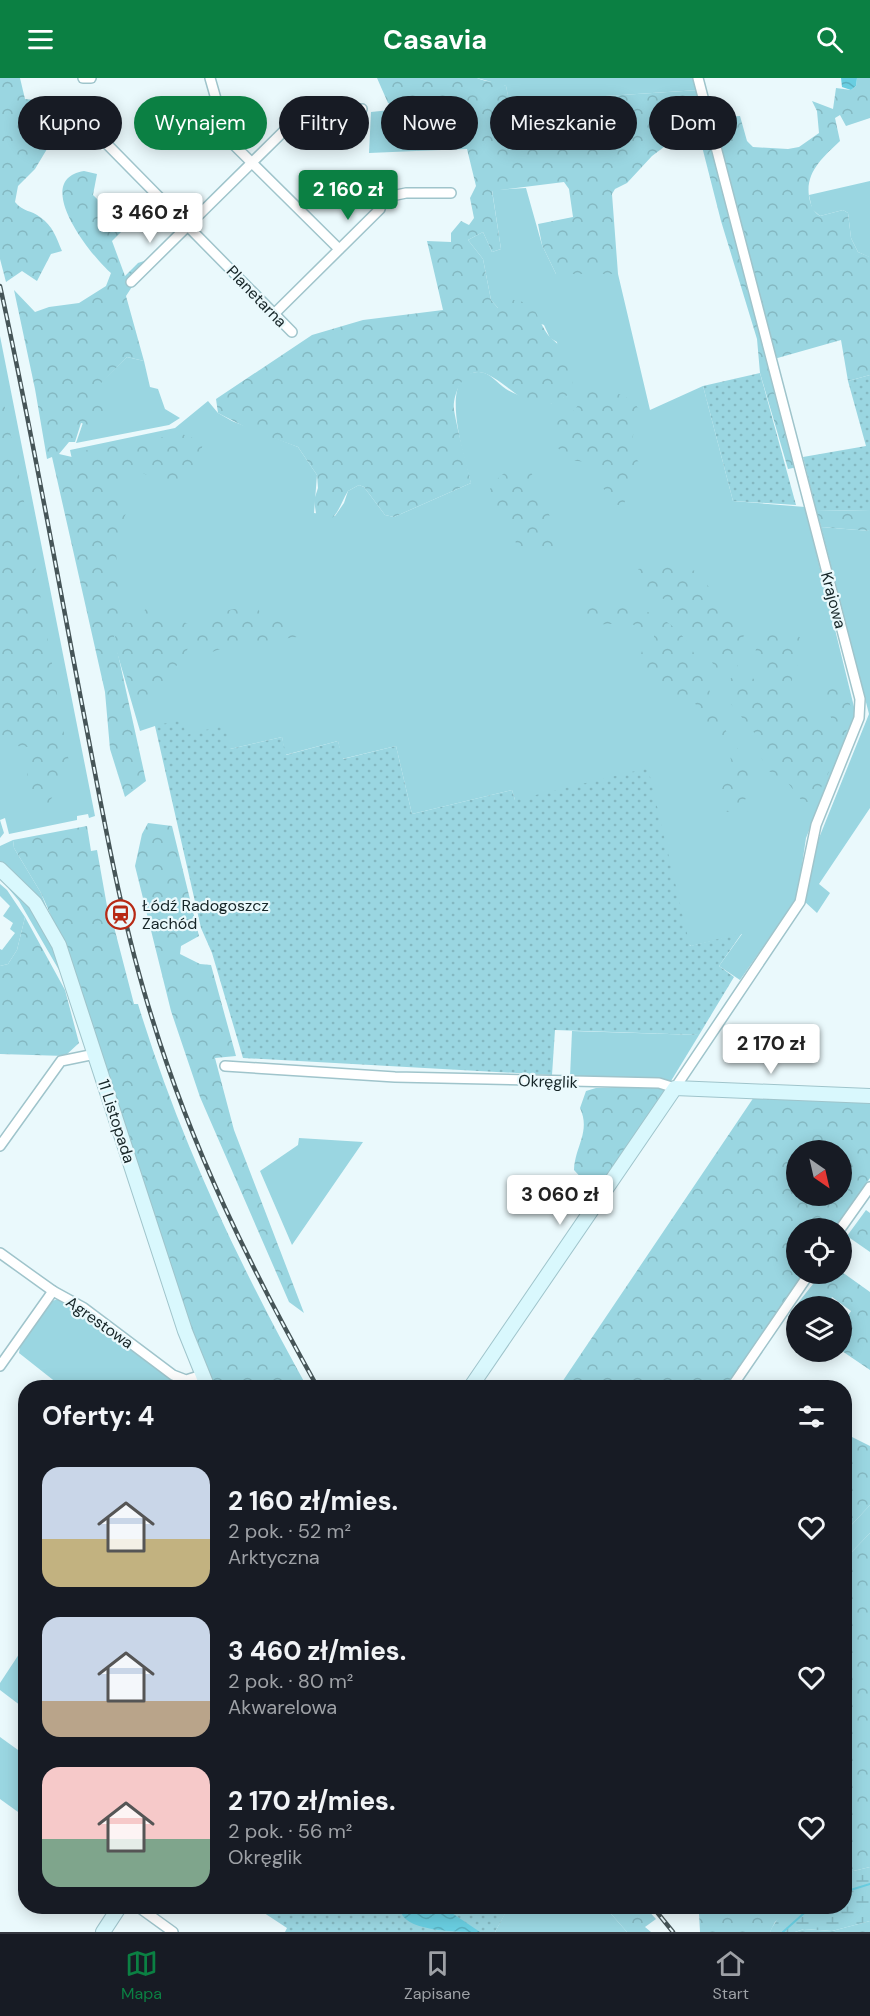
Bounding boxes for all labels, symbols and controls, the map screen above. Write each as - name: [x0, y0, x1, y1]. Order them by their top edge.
- text: Casavia: [383, 22, 487, 57]
- icon: menu: [24, 23, 57, 56]
- icon: search: [813, 23, 846, 56]
- chip: Kupno: [18, 96, 122, 150]
- chip: Wynajem: [134, 96, 267, 150]
- chip: Filtry: [279, 96, 369, 150]
- chip: Nowe: [381, 96, 478, 150]
- chip: Mieszkanie: [490, 96, 637, 150]
- chip: Dom: [649, 96, 737, 150]
- pin: 2 160 zł: [286, 170, 410, 221]
- text: 2 160 zł: [313, 176, 383, 202]
- pin: 3 460 zł: [88, 193, 212, 244]
- text: 3 460 zł: [112, 199, 188, 225]
- street label: Planetarna: [222, 261, 291, 332]
- street label: Krajowa: [816, 570, 851, 631]
- place label: Łódź Radogoszcz Zachód: [142, 895, 269, 934]
- station icon: Łódź Radogoszcz Zachód: [105, 898, 137, 930]
- pin: 2 170 zł: [709, 1024, 833, 1075]
- text: 2 170 zł: [737, 1030, 805, 1056]
- street label: Okręglik: [518, 1070, 578, 1093]
- street label: 11 Listopada: [93, 1076, 140, 1166]
- north arrow: [786, 1140, 852, 1206]
- map controls: [786, 1140, 852, 1362]
- pin: 3 060 zł: [498, 1175, 622, 1226]
- text: 3 060 zł: [521, 1181, 599, 1207]
- button: locate: [786, 1218, 852, 1284]
- street label: Agrestowa: [62, 1291, 138, 1353]
- button: layers: [786, 1296, 852, 1362]
- text: Oferty: 4: [42, 1399, 154, 1433]
- icon: filters: [795, 1400, 828, 1433]
- text: 2 160 zł/mies.: [228, 1484, 398, 1518]
- icon: home: [90, 1491, 162, 1563]
- icon: heart: [795, 1511, 828, 1544]
- text: 2 pok. · 52 m²: [228, 1518, 351, 1544]
- text: Arktyczna: [228, 1544, 320, 1570]
- text: 3 460 zł/mies.: [228, 1634, 406, 1668]
- icon: home: [90, 1641, 162, 1713]
- icon: heart: [795, 1661, 828, 1694]
- text: 2 pok. · 80 m²: [228, 1668, 353, 1694]
- text: Akwarelowa: [228, 1694, 337, 1720]
- text: 2 170 zł/mies.: [228, 1784, 395, 1818]
- icon: home: [90, 1791, 162, 1863]
- icon: heart: [795, 1811, 828, 1844]
- text: 2 pok. · 56 m²: [228, 1818, 352, 1844]
- text: Okręglik: [228, 1844, 302, 1870]
- tab: Mapa: [121, 1947, 162, 2004]
- tab: Zapisane: [404, 1947, 470, 2004]
- tab: Start: [712, 1947, 749, 2004]

